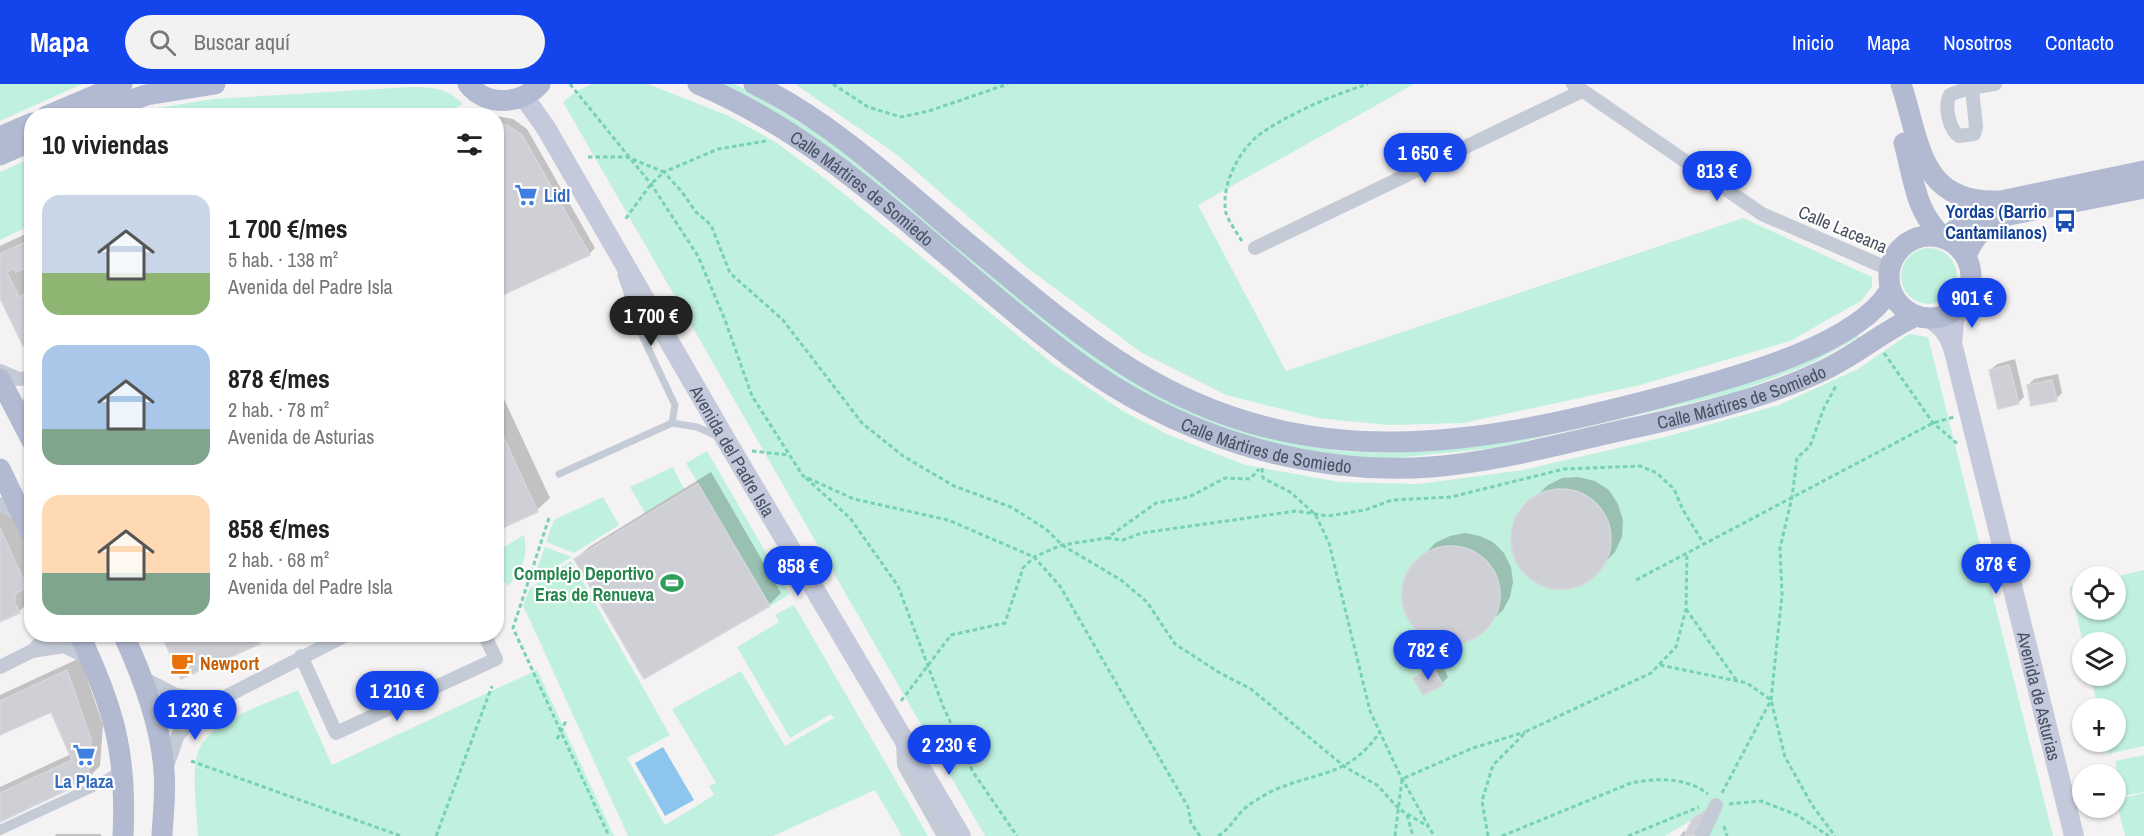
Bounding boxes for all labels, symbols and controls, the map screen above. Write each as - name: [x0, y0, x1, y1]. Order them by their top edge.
- search box: [125, 15, 545, 69]
- text: Mapa: [30, 23, 89, 61]
- icon: search: [146, 26, 179, 59]
- text: Buscar aquí: [194, 27, 290, 57]
- text: Inicio: [1792, 28, 1834, 57]
- text: Mapa: [1867, 28, 1910, 57]
- text: Nosotros: [1943, 28, 2012, 57]
- text: Contacto: [2045, 28, 2114, 57]
- street label: Calle Mártires de Somiedo: [785, 124, 939, 251]
- text: 10 viviendas: [42, 127, 169, 162]
- icon: filters: [453, 128, 486, 161]
- pin: 1 650 €: [1370, 133, 1480, 184]
- text: 1 650 €: [1398, 139, 1452, 166]
- pin: 813 €: [1675, 151, 1759, 202]
- text: 813 €: [1696, 157, 1738, 184]
- supermarket icon: Lidl: [513, 182, 539, 208]
- place label: Lidl: [544, 183, 570, 208]
- street label: Calle Laceana: [1795, 199, 1891, 259]
- place label: Yordas (Barrio Cantamilanos): [1945, 199, 2047, 245]
- bus stop icon: Yordas (Barrio Cantamilanos): [2052, 208, 2078, 234]
- text: 1 700 €/mes: [228, 211, 348, 246]
- icon: home: [90, 219, 162, 291]
- text: 5 hab. · 138 m²: [228, 246, 338, 273]
- text: Avenida del Padre Isla: [228, 273, 393, 300]
- pin: 901 €: [1930, 278, 2014, 329]
- text: 901 €: [1951, 284, 1993, 311]
- pin: 1 700 €: [596, 296, 706, 347]
- text: 1 700 €: [624, 302, 678, 329]
- street label: Calle Mártires de Somiedo: [1654, 359, 1830, 435]
- text: 878 €/mes: [228, 361, 330, 396]
- icon: home: [90, 369, 162, 441]
- street label: Avenida del Padre Isla: [684, 380, 781, 521]
- text: 2 hab. · 78 m²: [228, 396, 329, 423]
- street label: Calle Mártires de Somiedo: [1177, 411, 1353, 479]
- text: Avenida de Asturias: [228, 423, 375, 450]
- text: 858 €/mes: [228, 511, 330, 546]
- icon: home: [90, 519, 162, 591]
- pin: 878 €: [1954, 544, 2038, 595]
- text: 2 hab. · 68 m²: [228, 546, 329, 573]
- pin: 858 €: [756, 546, 840, 597]
- text: 878 €: [1975, 550, 2017, 577]
- text: 858 €: [777, 552, 819, 579]
- place label: Complejo Deportivo Eras de Renueva: [514, 561, 655, 607]
- map controls: [2072, 566, 2126, 818]
- button: locate: [2072, 566, 2126, 620]
- sports icon: Complejo Deportivo Eras de Renueva: [659, 570, 685, 596]
- text: Avenida del Padre Isla: [228, 573, 393, 600]
- street label: Avenida de Asturias: [2011, 628, 2067, 763]
- pin: 782 €: [1386, 630, 1470, 681]
- button: layers: [2072, 632, 2126, 686]
- text: 782 €: [1407, 636, 1449, 663]
- cafe icon: Newport: [169, 650, 195, 676]
- place label: Newport: [200, 651, 259, 676]
- pin: 1 210 €: [342, 671, 452, 722]
- text: 1 210 €: [370, 677, 424, 704]
- pin: 1 230 €: [140, 690, 250, 741]
- text: 1 230 €: [168, 696, 222, 723]
- button: +: [2072, 698, 2126, 752]
- pin: 2 230 €: [894, 725, 1004, 776]
- text: 2 230 €: [922, 731, 976, 758]
- supermarket icon: La Plaza: [71, 742, 97, 768]
- button: −: [2072, 764, 2126, 818]
- place label: La Plaza: [54, 769, 114, 794]

